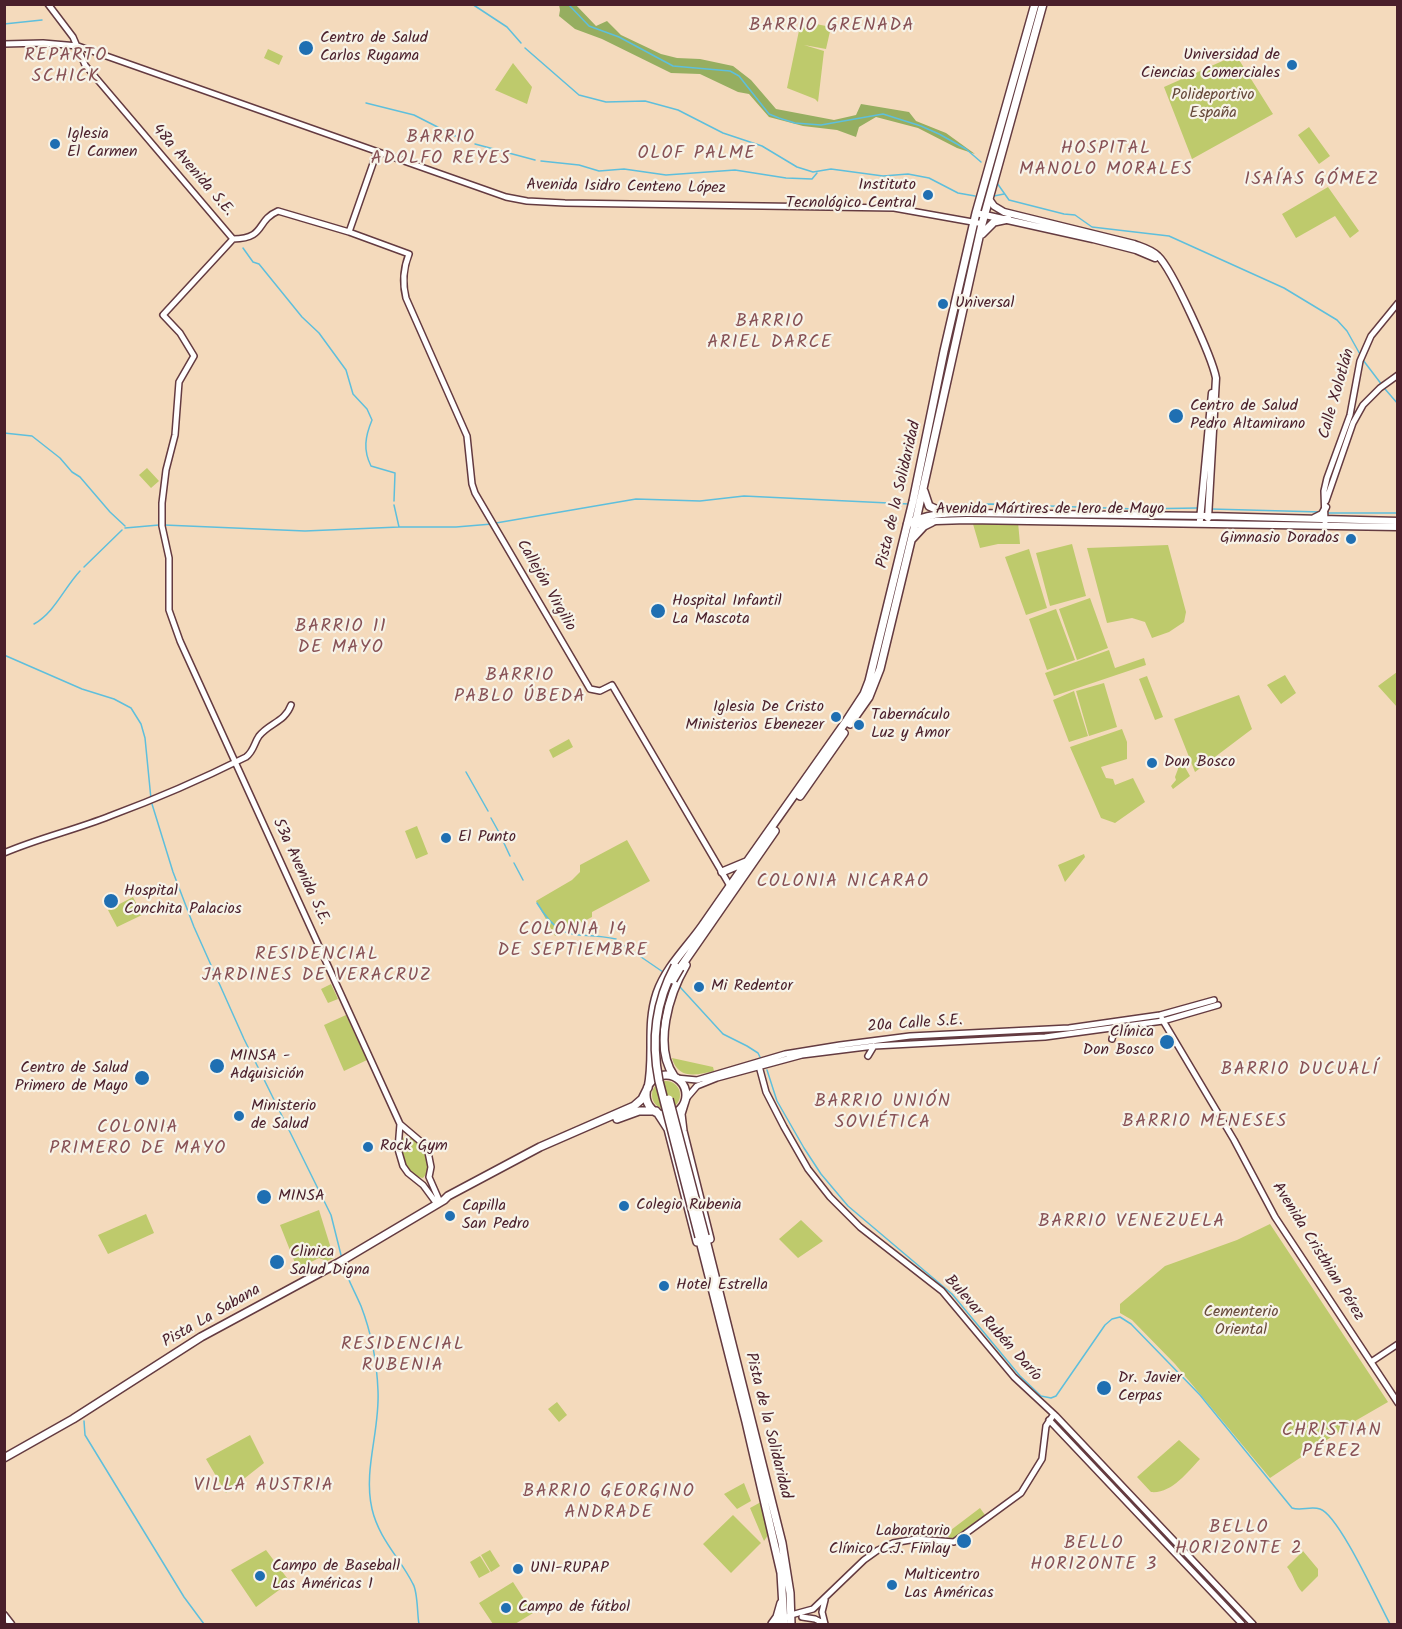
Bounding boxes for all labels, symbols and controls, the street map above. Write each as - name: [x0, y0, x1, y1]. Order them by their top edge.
- district label: BARRIO GRENADA: [749, 16, 915, 38]
- place label: Centro de Salud Carlos Rugama: [320, 29, 428, 67]
- marker: Centro de Salud Carlos Rugama: [297, 39, 315, 57]
- district label: REPARTO SCHICK: [24, 46, 108, 88]
- place label: Universidad de Ciencias Comerciales: [1141, 46, 1280, 84]
- marker: Universidad de Ciencias Comerciales: [1285, 58, 1299, 72]
- park label: Polideportivo España: [1171, 86, 1255, 124]
- street label: 48a Avenida S.E.: [147, 121, 237, 221]
- place label: Iglesia El Carmen: [67, 125, 138, 163]
- district label: BARRIO ADOLFO REYES: [371, 128, 511, 170]
- marker: Iglesia El Carmen: [48, 137, 62, 151]
- district label: HOSPITAL MANOLO MORALES: [1019, 139, 1193, 182]
- district label: OLOF PALME: [638, 144, 756, 166]
- district label: ISAÍAS GÓMEZ: [1244, 170, 1380, 192]
- place label: Instituto Tecnológico Central: [786, 176, 916, 214]
- street label: Avenida Isidro Centeno López: [526, 177, 726, 199]
- marker: Instituto Tecnológico Central: [921, 188, 935, 202]
- place label: Universal: [955, 294, 1014, 314]
- marker: Universal: [936, 297, 950, 311]
- district label: BARRIO ARIEL DARCE: [707, 312, 833, 354]
- street label: Calle Xolotlán: [1316, 347, 1360, 441]
- place label: Centro de Salud Pedro Altamirano: [1190, 397, 1305, 435]
- marker: Centro de Salud Pedro Altamirano: [1167, 407, 1185, 425]
- street label: Pista de la Solidaridad: [874, 420, 926, 570]
- street label: Avenida Mártires de 1ero de Mayo: [936, 500, 1164, 520]
- place label: Gimnasio Dorados: [1220, 529, 1339, 549]
- marker: Gimnasio Dorados: [1344, 532, 1358, 546]
- street label: Callejón Virgilio: [511, 537, 579, 635]
- place label: Hospital Infantil La Mascota: [672, 592, 782, 630]
- marker: Hospital Infantil La Mascota: [649, 602, 667, 620]
- district label: BARRIO 11 DE MAYO: [295, 617, 387, 660]
- district label: BARRIO PABLO ÚBEDA: [454, 666, 586, 708]
- place label: Iglesia De Cristo Ministerios Ebenezer: [685, 698, 824, 736]
- place label: Tabernáculo Luz y Amor: [871, 706, 950, 744]
- marker: Iglesia De Cristo Ministerios Ebenezer: [829, 710, 843, 724]
- marker: Tabernáculo Luz y Amor: [852, 718, 866, 732]
- place label: Don Bosco: [1164, 753, 1235, 773]
- marker: Don Bosco: [1145, 756, 1159, 770]
- street label: 53a Avenida S.E.: [267, 816, 333, 928]
- place label: El Punto: [458, 828, 516, 848]
- marker: El Punto: [439, 831, 453, 845]
- district label: COLONIA NICARAO: [756, 872, 930, 894]
- place label: Hospital Conchita Palacios: [124, 882, 242, 920]
- marker: Hospital Conchita Palacios: [102, 892, 120, 910]
- district label: COLONIA 14 DE SEPTIEMBRE: [497, 920, 649, 962]
- district label: RESIDENCIAL JARDINES DE VERACRUZ: [202, 945, 432, 988]
- place label: Mi Redentor: [711, 977, 793, 997]
- marker: Mi Redentor: [692, 980, 706, 994]
- street label: 20a Calle S.E.: [867, 1012, 963, 1038]
- place label: Clínica Don Bosco: [1083, 1023, 1154, 1061]
- marker: Clínica Don Bosco: [1158, 1033, 1176, 1051]
- place label: MINSA - Adquisición: [230, 1047, 304, 1085]
- marker: MINSA - Adquisición: [208, 1057, 226, 1075]
- place label: Centro de Salud Primero de Mayo: [15, 1059, 128, 1097]
- district label: BARRIO DUCUALÍ: [1221, 1060, 1379, 1082]
- marker: Centro de Salud Primero de Mayo: [133, 1069, 151, 1087]
- district label: BARRIO UNIÓN SOVIÉTICA: [814, 1092, 952, 1134]
- place label: Ministerio de Salud: [251, 1097, 316, 1135]
- marker: Ministerio de Salud: [232, 1109, 246, 1123]
- district label: BARRIO MENESES: [1122, 1112, 1288, 1134]
- district label: COLONIA PRIMERO DE MAYO: [49, 1118, 227, 1160]
- place label: Rock Gym: [380, 1137, 448, 1157]
- marker: Rock Gym: [361, 1140, 375, 1154]
- street label: Avenida Cristhian Pérez: [1267, 1179, 1367, 1325]
- place label: MINSA: [278, 1187, 325, 1207]
- marker: MINSA: [255, 1188, 273, 1206]
- place label: Colegio Rubenia: [636, 1196, 742, 1216]
- place label: Capilla San Pedro: [462, 1197, 529, 1235]
- marker: Colegio Rubenia: [617, 1199, 631, 1213]
- marker: Capilla San Pedro: [443, 1209, 457, 1223]
- district label: BARRIO VENEZUELA: [1038, 1212, 1226, 1234]
- place label: Clinica Salud Digna: [290, 1243, 370, 1281]
- marker: Clinica Salud Digna: [268, 1253, 286, 1271]
- street label: Bulevar Rubén Darío: [939, 1272, 1045, 1386]
- place label: Hotel Estrella: [676, 1276, 768, 1296]
- marker: Hotel Estrella: [657, 1279, 671, 1293]
- street label: Pista La Sabana: [160, 1281, 264, 1353]
- park label: Cementerio Oriental: [1204, 1303, 1278, 1341]
- district label: RESIDENCIAL RUBENIA: [341, 1335, 465, 1378]
- street label: Pista de la Solidaridad: [739, 1351, 795, 1501]
- place label: Dr. Javier Cerpas: [1118, 1369, 1182, 1407]
- marker: Dr. Javier Cerpas: [1095, 1379, 1113, 1397]
- district label: CHRISTIAN PÉREZ: [1282, 1421, 1382, 1464]
- district label: VILLA AUSTRIA: [194, 1476, 334, 1498]
- district label: BARRIO GEORGINO ANDRADE: [523, 1482, 695, 1524]
- district label: BELLO HORIZONTE 2: [1175, 1518, 1303, 1561]
- place label: Laboratorio Clínico C.J. Finlay: [829, 1522, 950, 1560]
- marker: Laboratorio Clínico C.J. Finlay: [955, 1532, 973, 1550]
- district label: BELLO HORIZONTE 3: [1030, 1534, 1158, 1576]
- place label: Campo de Baseball Las Américas 1: [272, 1557, 400, 1595]
- place label: UNI-RUPAP: [530, 1559, 609, 1579]
- marker: UNI-RUPAP: [511, 1562, 525, 1576]
- place label: Multicentro Las Américas: [904, 1566, 993, 1604]
- marker: Campo de Baseball Las Américas 1: [253, 1569, 267, 1583]
- marker: Multicentro Las Américas: [885, 1578, 899, 1592]
- place label: Campo de fútbol: [518, 1598, 630, 1618]
- marker: Campo de fútbol: [499, 1601, 513, 1615]

